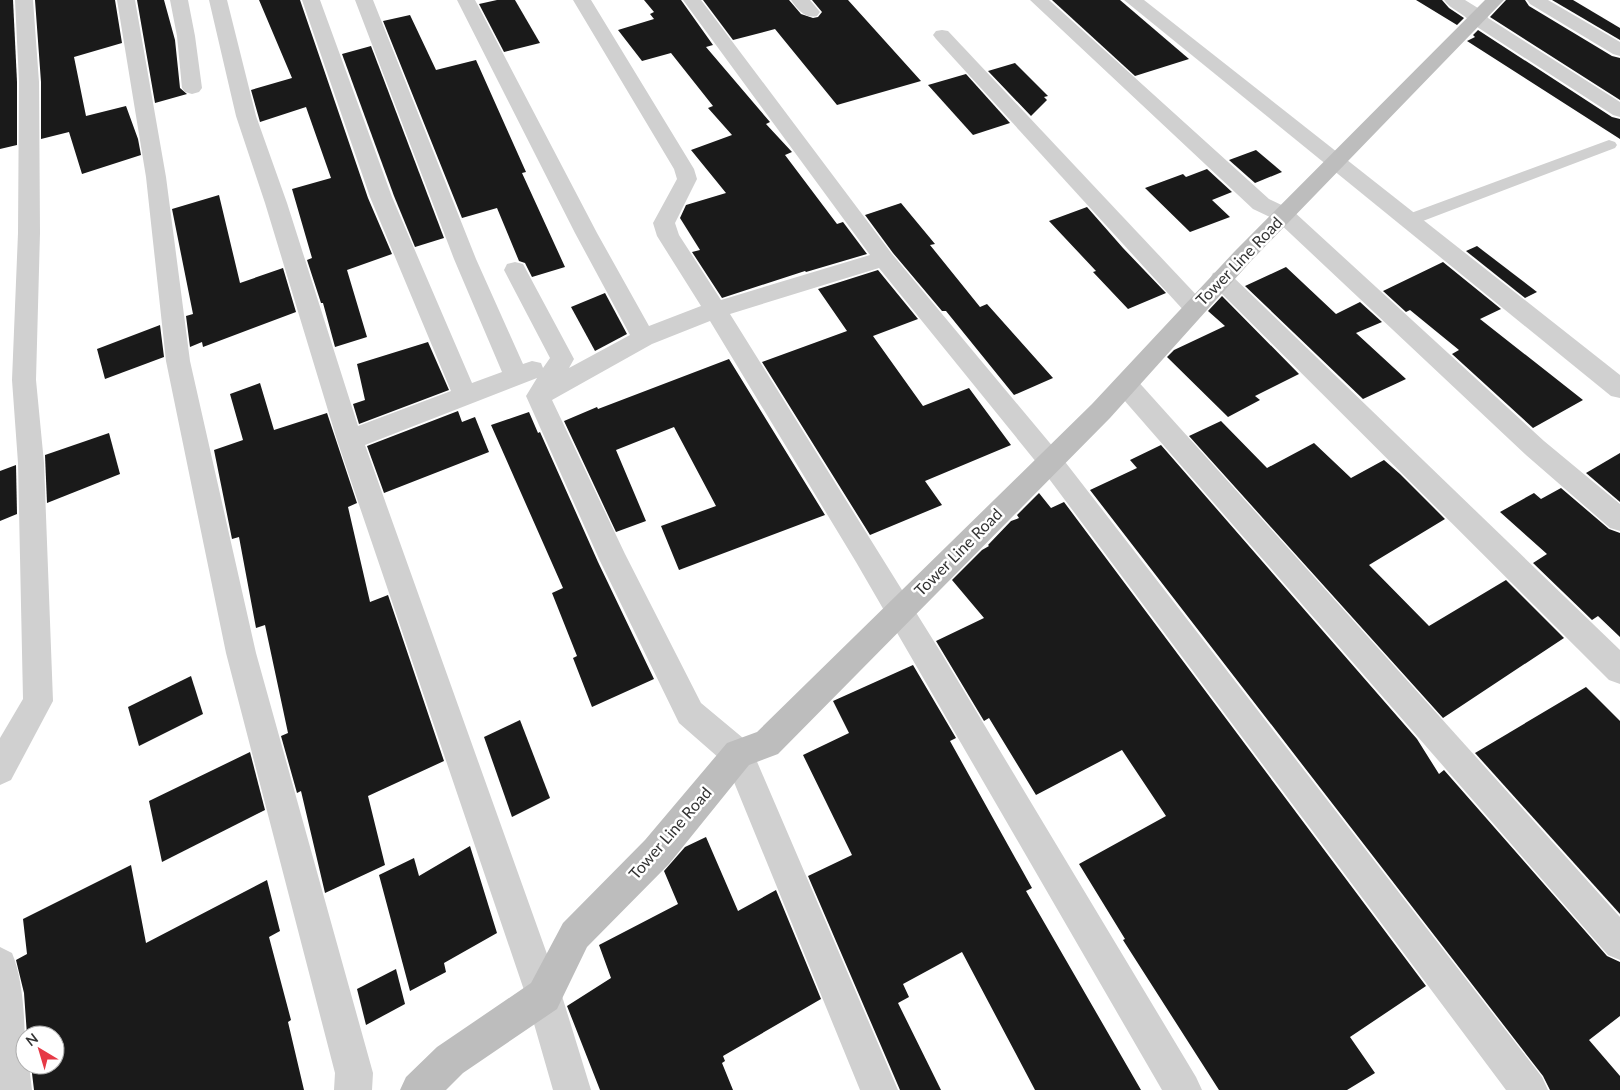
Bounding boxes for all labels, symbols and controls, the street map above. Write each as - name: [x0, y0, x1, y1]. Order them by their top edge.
- street label: Tower Line Road: [1192, 212, 1286, 309]
- street label: Tower Line Road: [910, 504, 1005, 599]
- street label: Tower Line Road: [624, 783, 715, 883]
- north arrow: [15, 1025, 65, 1075]
- text: N: [22, 1029, 41, 1049]

